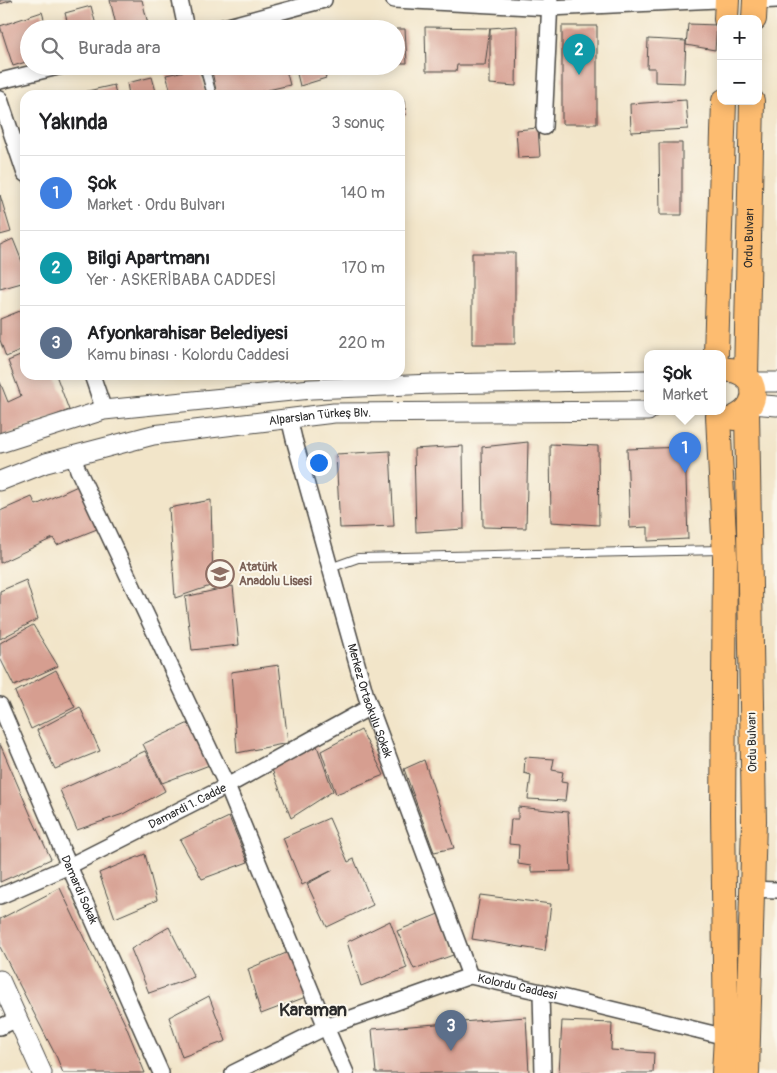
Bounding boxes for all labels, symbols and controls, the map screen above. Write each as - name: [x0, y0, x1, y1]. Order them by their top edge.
- map controls: [717, 15, 762, 105]
- button: +: [717, 15, 762, 60]
- search box: [20, 20, 405, 75]
- icon: search: [38, 34, 66, 62]
- pin: 2: [563, 34, 595, 75]
- text: Burada ara: [78, 36, 161, 60]
- button: −: [717, 60, 762, 105]
- text: Yakında: [40, 109, 107, 136]
- text: 3 sonuç: [332, 113, 385, 133]
- text: Şok: [87, 171, 116, 195]
- text: 1: [53, 183, 59, 203]
- text: 140 m: [341, 183, 385, 203]
- text: Market · Ordu Bulvarı: [87, 195, 225, 215]
- street label: Ordu Bulvarı: [741, 208, 758, 268]
- text: Bilgi Apartmanı: [87, 246, 210, 270]
- text: 2: [52, 258, 60, 278]
- text: 170 m: [342, 258, 385, 278]
- text: Yer · ASKERİBABA CADDESİ: [87, 270, 276, 290]
- text: Afyonkarahisar Belediyesi: [87, 321, 288, 345]
- text: 3: [52, 333, 60, 353]
- text: 220 m: [339, 333, 385, 353]
- text: Kamu binası · Kolordu Caddesi: [87, 345, 289, 365]
- popup: [644, 350, 726, 415]
- text: Şok: [662, 361, 692, 385]
- text: Market: [662, 385, 708, 405]
- street label: Alparslan Türkeş Blv.: [268, 406, 371, 429]
- pin: 1: [669, 432, 701, 473]
- your location: [306, 450, 332, 476]
- school or university icon: Atatürk Anadolu Lisesi: [205, 559, 235, 589]
- place label: Atatürk Anadolu Lisesi: [239, 560, 312, 589]
- street label: Merkez Ortaokulu Sokak: [344, 642, 395, 760]
- street label: Ordu Bulvarı: [744, 712, 761, 772]
- street label: Damardi 1. Cadde: [146, 780, 229, 832]
- street label: Damardi Sokak: [57, 853, 101, 927]
- street label: Kolordu Caddesi: [476, 971, 558, 1004]
- district label: Karaman: [279, 999, 347, 1022]
- pin: 3: [435, 1010, 467, 1051]

